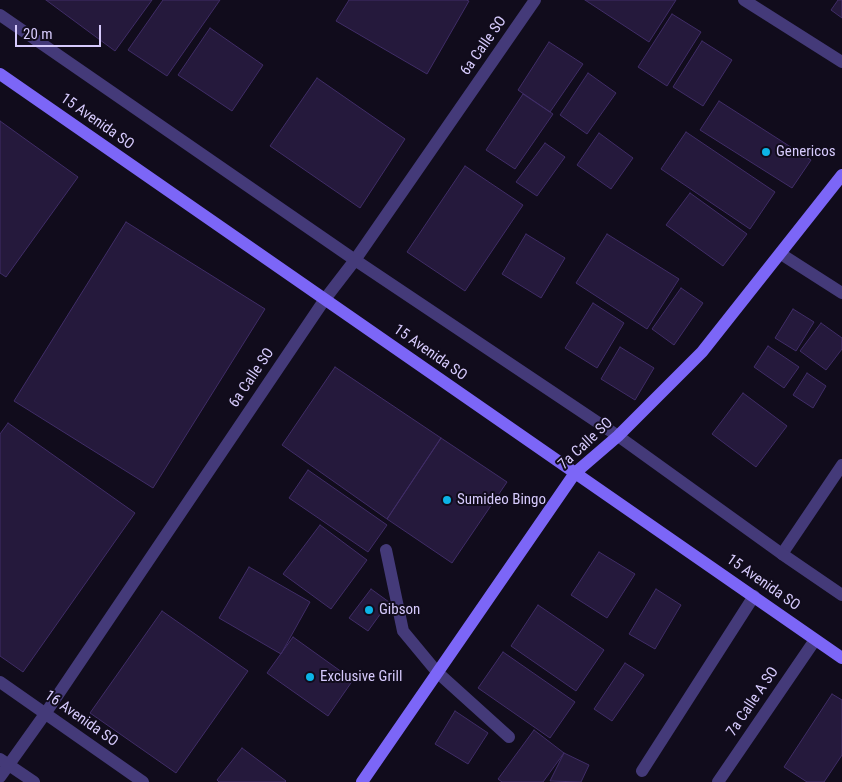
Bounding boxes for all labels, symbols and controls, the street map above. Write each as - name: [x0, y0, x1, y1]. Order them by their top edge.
- street label: 6a Calle SO: [457, 13, 511, 79]
- scale bar: [18, 15, 104, 47]
- text: 20 m: [23, 25, 53, 43]
- street label: 15 Avenida SO: [57, 90, 137, 154]
- place label: Genericos: [776, 143, 836, 161]
- marker: Genericos: [760, 146, 772, 158]
- street label: 15 Avenida SO: [390, 321, 470, 385]
- street label: 6a Calle SO: [226, 345, 278, 411]
- street label: 7a Calle SO: [555, 414, 617, 474]
- place label: Sumideo Bingo: [457, 491, 546, 509]
- marker: Sumideo Bingo: [441, 494, 453, 506]
- street label: 15 Avenida SO: [723, 551, 803, 615]
- place label: Gibson: [379, 601, 420, 619]
- marker: Gibson: [363, 604, 375, 616]
- street label: 7a Calle A SO: [723, 664, 783, 740]
- place label: Exclusive Grill: [320, 668, 402, 686]
- marker: Exclusive Grill: [304, 671, 316, 683]
- street label: 16 Avenida SO: [41, 687, 121, 751]

